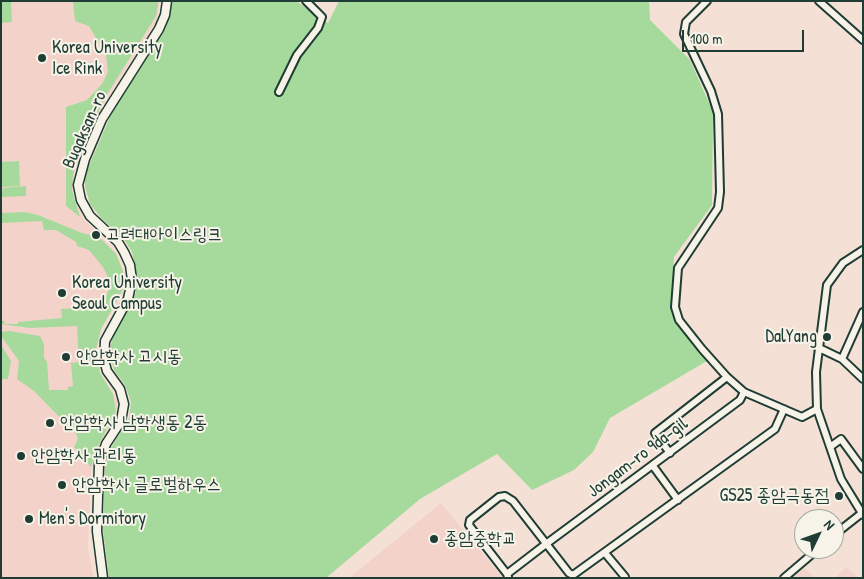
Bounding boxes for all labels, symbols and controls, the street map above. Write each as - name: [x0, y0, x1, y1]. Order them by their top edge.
- scale bar: [684, 20, 806, 52]
- text: 100 m: [690, 28, 723, 49]
- place label: Korea University Ice Rink: [52, 37, 162, 80]
- marker: Korea University Ice Rink: [36, 52, 48, 64]
- street label: Bugaksan-ro: [58, 88, 112, 172]
- place label: 고려대아이스링크: [106, 224, 222, 246]
- marker: 고려대아이스링크: [90, 229, 102, 241]
- place label: Korea University Seoul Campus: [72, 272, 182, 314]
- marker: Korea University Seoul Campus: [56, 287, 68, 299]
- place label: DalYang: [765, 326, 817, 348]
- marker: DalYang: [821, 331, 833, 343]
- place label: 안암학사 고시동: [76, 346, 182, 368]
- marker: 안암학사 고시동: [60, 351, 72, 363]
- place label: 안암학사 남학생동 2동: [60, 412, 207, 434]
- street label: Jongam-ro 9da-gil: [584, 413, 692, 503]
- marker: 안암학사 남학생동 2동: [44, 417, 56, 429]
- place label: 안암학사 관리동: [31, 445, 137, 467]
- marker: 안암학사 관리동: [15, 450, 27, 462]
- place label: 안암학사 글로벌하우스: [72, 474, 221, 496]
- marker: 안암학사 글로벌하우스: [56, 479, 68, 491]
- place label: GS25 종암극동점: [719, 485, 829, 507]
- marker: GS25 종암극동점: [833, 490, 845, 502]
- place label: Men's Dormitory: [39, 508, 146, 530]
- north arrow: [794, 509, 844, 559]
- marker: Men's Dormitory: [23, 513, 35, 525]
- text: N: [820, 515, 839, 533]
- place label: 종암중학교: [444, 528, 516, 550]
- marker: 종암중학교: [428, 533, 440, 545]

